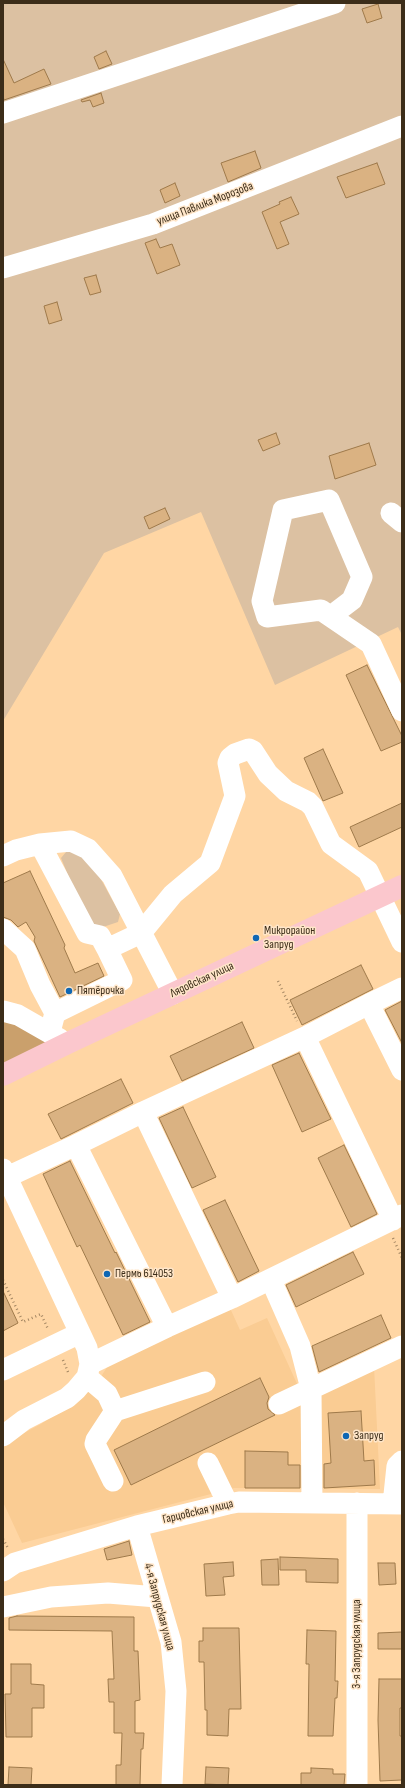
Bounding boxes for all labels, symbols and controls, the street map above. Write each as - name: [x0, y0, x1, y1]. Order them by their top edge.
- street label: улица Павлика Морозова: [155, 179, 255, 229]
- place label: Микрорайон Запруд: [264, 924, 315, 952]
- marker: Микрорайон Запруд: [251, 933, 261, 943]
- street label: Лядовская улица: [168, 959, 236, 1001]
- place label: Пятёрочка: [77, 984, 124, 998]
- marker: Пятёрочка: [64, 986, 74, 996]
- place label: Пермь 614053: [115, 1267, 173, 1281]
- marker: Пермь 614053: [102, 1269, 112, 1279]
- place label: Запруд: [354, 1429, 383, 1443]
- marker: Запруд: [341, 1431, 351, 1441]
- street label: Гарцовская улица: [161, 1497, 235, 1527]
- street label: 4-я Запрудская улица: [140, 1562, 178, 1652]
- street label: 3-я Запрудская улица: [350, 1599, 364, 1689]

